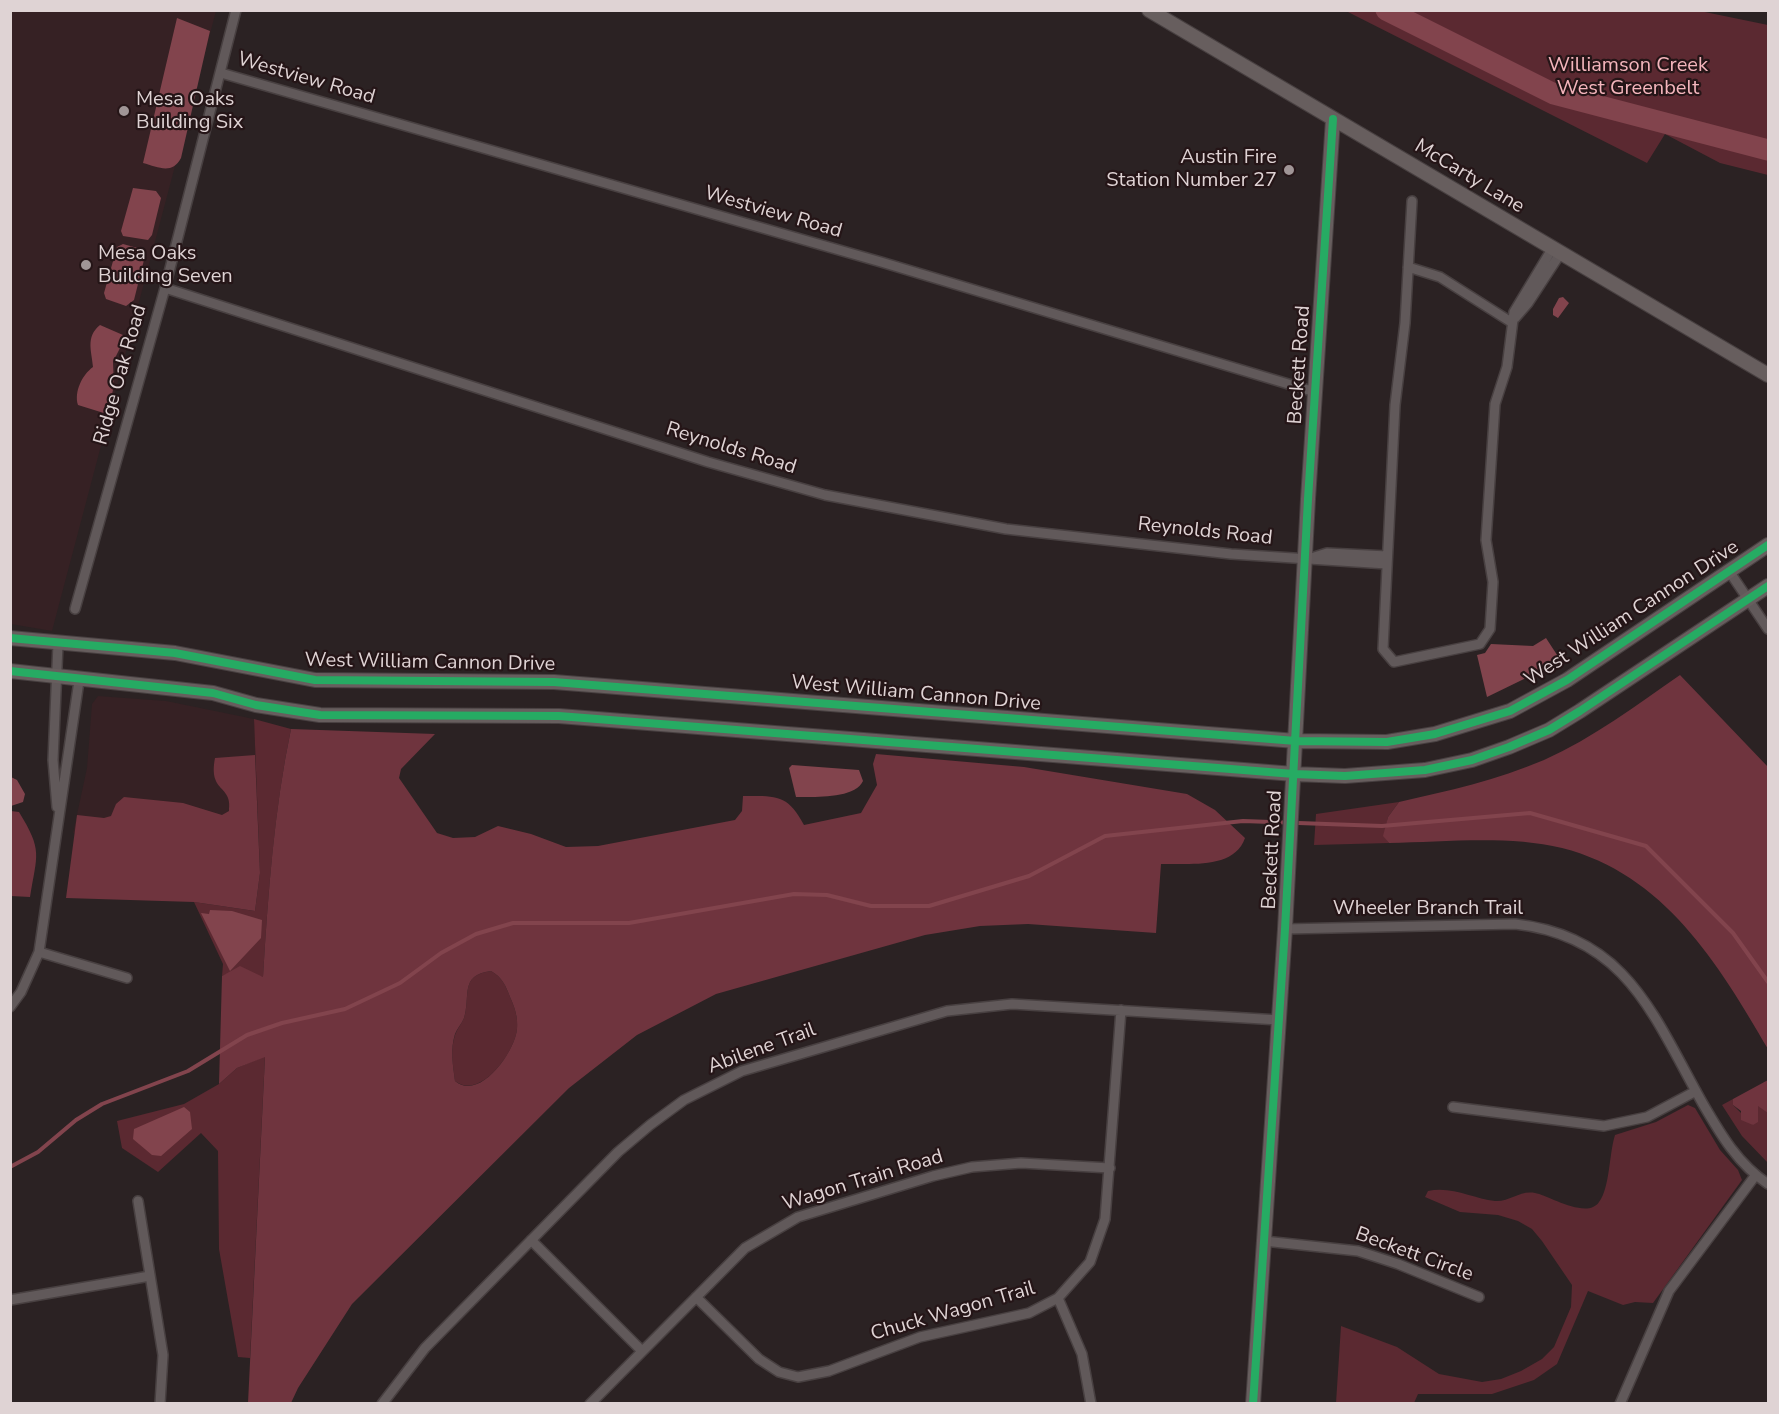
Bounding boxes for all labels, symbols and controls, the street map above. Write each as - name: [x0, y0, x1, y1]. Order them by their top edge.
- street label: Westview Road: [234, 48, 378, 110]
- park label: Williamson Creek West Greenbelt: [1548, 54, 1708, 101]
- place label: Mesa Oaks Building Six: [136, 88, 243, 135]
- marker: Mesa Oaks Building Six: [117, 104, 131, 118]
- street label: McCarty Lane: [1410, 135, 1528, 219]
- place label: Austin Fire Station Number 27: [1106, 146, 1277, 193]
- marker: Austin Fire Station Number 27: [1282, 163, 1296, 177]
- street label: Westview Road: [701, 182, 845, 244]
- place label: Mesa Oaks Building Seven: [98, 242, 233, 289]
- marker: Mesa Oaks Building Seven: [79, 258, 93, 272]
- street label: Ridge Oak Road: [90, 302, 152, 448]
- street label: Beckett Road: [1284, 305, 1316, 425]
- street label: Reynolds Road: [663, 418, 799, 480]
- street label: Reynolds Road: [1137, 513, 1273, 551]
- street label: West William Cannon Drive: [1520, 536, 1744, 692]
- street label: West William Cannon Drive: [304, 649, 556, 677]
- street label: West William Cannon Drive: [790, 671, 1042, 717]
- street label: Beckett Road: [1258, 790, 1288, 910]
- street label: Wheeler Branch Trail: [1333, 897, 1523, 921]
- street label: Abilene Trail: [705, 1018, 819, 1080]
- street label: Wagon Train Road: [780, 1145, 946, 1217]
- street label: Beckett Circle: [1352, 1223, 1476, 1287]
- street label: Chuck Wagon Trail: [868, 1277, 1038, 1347]

